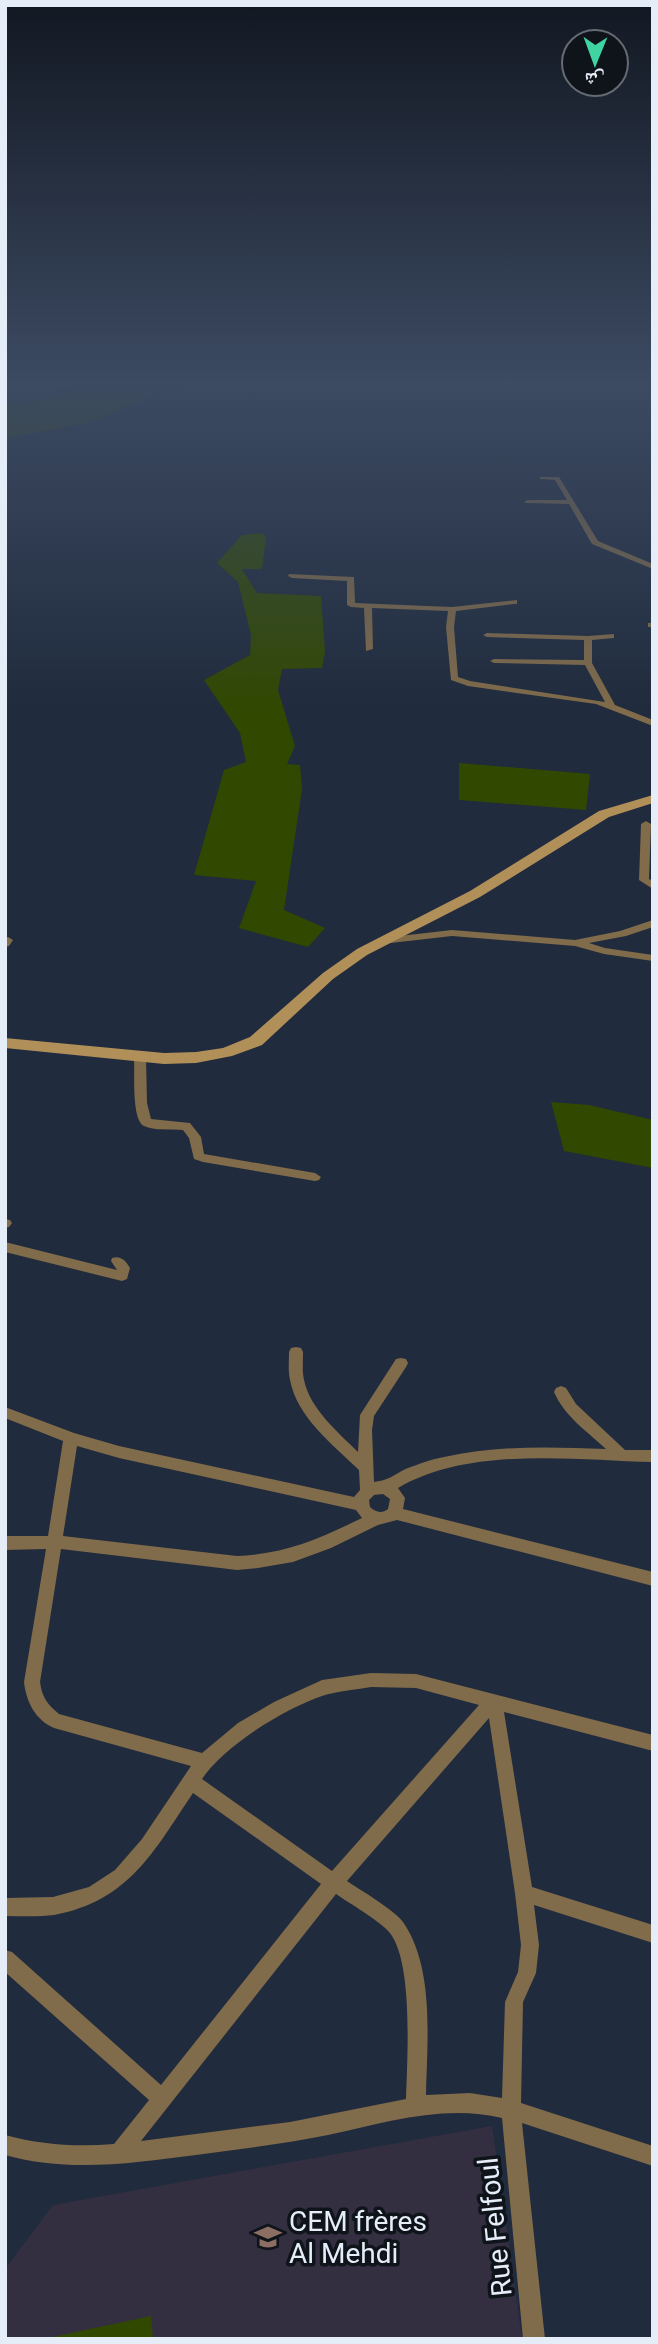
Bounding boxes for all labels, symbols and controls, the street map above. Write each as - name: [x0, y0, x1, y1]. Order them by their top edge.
- north arrow: [560, 28, 630, 98]
- text: ش: [584, 68, 605, 91]
- street label: Rue Felfoul: [471, 2156, 519, 2298]
- place label: CEM frères Al Mehdi: [289, 2205, 427, 2270]
- school or university icon: CEM frères Al Mehdi: [253, 2222, 283, 2252]

